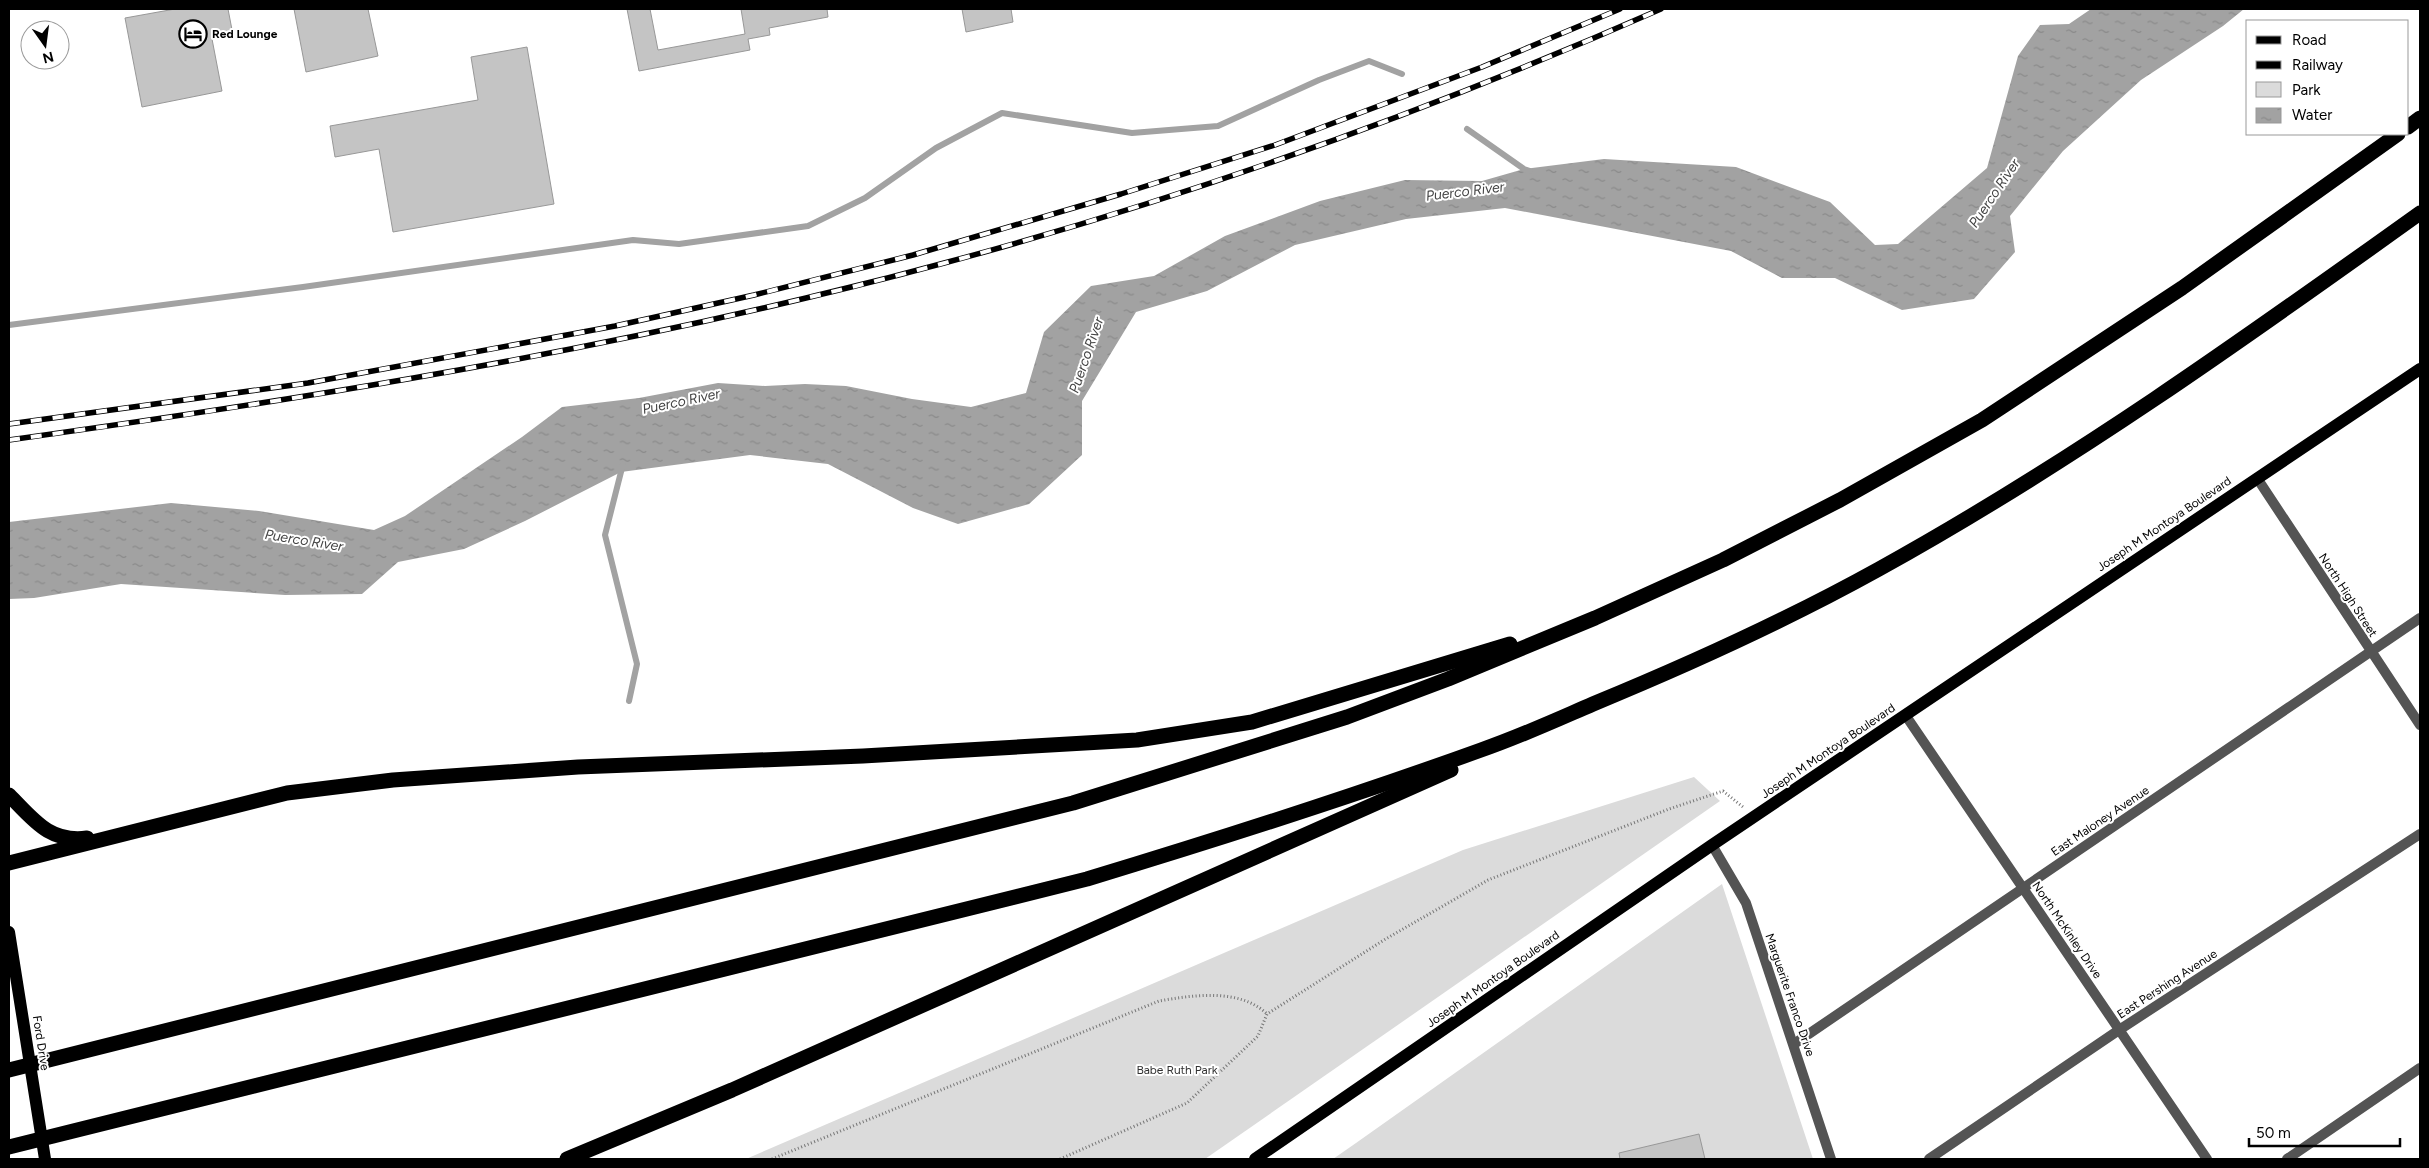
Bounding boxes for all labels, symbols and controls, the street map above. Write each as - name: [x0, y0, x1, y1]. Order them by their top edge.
- hotel icon: Red Lounge: [178, 19, 208, 49]
- north arrow: [20, 20, 70, 70]
- legend: [2246, 20, 2409, 135]
- place label: Red Lounge: [212, 27, 278, 41]
- text: Road: [2292, 31, 2327, 49]
- text: N: [41, 48, 55, 67]
- text: Railway: [2292, 56, 2343, 74]
- text: Park: [2292, 81, 2321, 99]
- text: Water: [2292, 106, 2332, 124]
- water label: Puerco River: [1965, 155, 2024, 231]
- water label: Puerco River: [1425, 178, 1507, 205]
- water label: Puerco River: [1066, 314, 1108, 395]
- water label: Puerco River: [641, 385, 723, 418]
- street label: Joseph M Montoya Boulevard: [2094, 474, 2234, 574]
- water label: Puerco River: [264, 526, 346, 555]
- street label: North High Street: [2316, 551, 2380, 640]
- street label: Joseph M Montoya Boulevard: [1758, 701, 1898, 801]
- street label: East Maloney Avenue: [2048, 783, 2152, 859]
- street label: North McKinley Drive: [2029, 879, 2105, 982]
- street label: Joseph M Montoya Boulevard: [1424, 928, 1562, 1030]
- street label: Marguerite Franco Drive: [1762, 932, 1818, 1059]
- street label: East Pershing Avenue: [2114, 946, 2220, 1021]
- street label: Ford Drive: [30, 1015, 52, 1072]
- park label: Babe Ruth Park: [1136, 1063, 1218, 1077]
- scale bar: [2249, 1116, 2400, 1148]
- text: 50 m: [2256, 1124, 2291, 1142]

